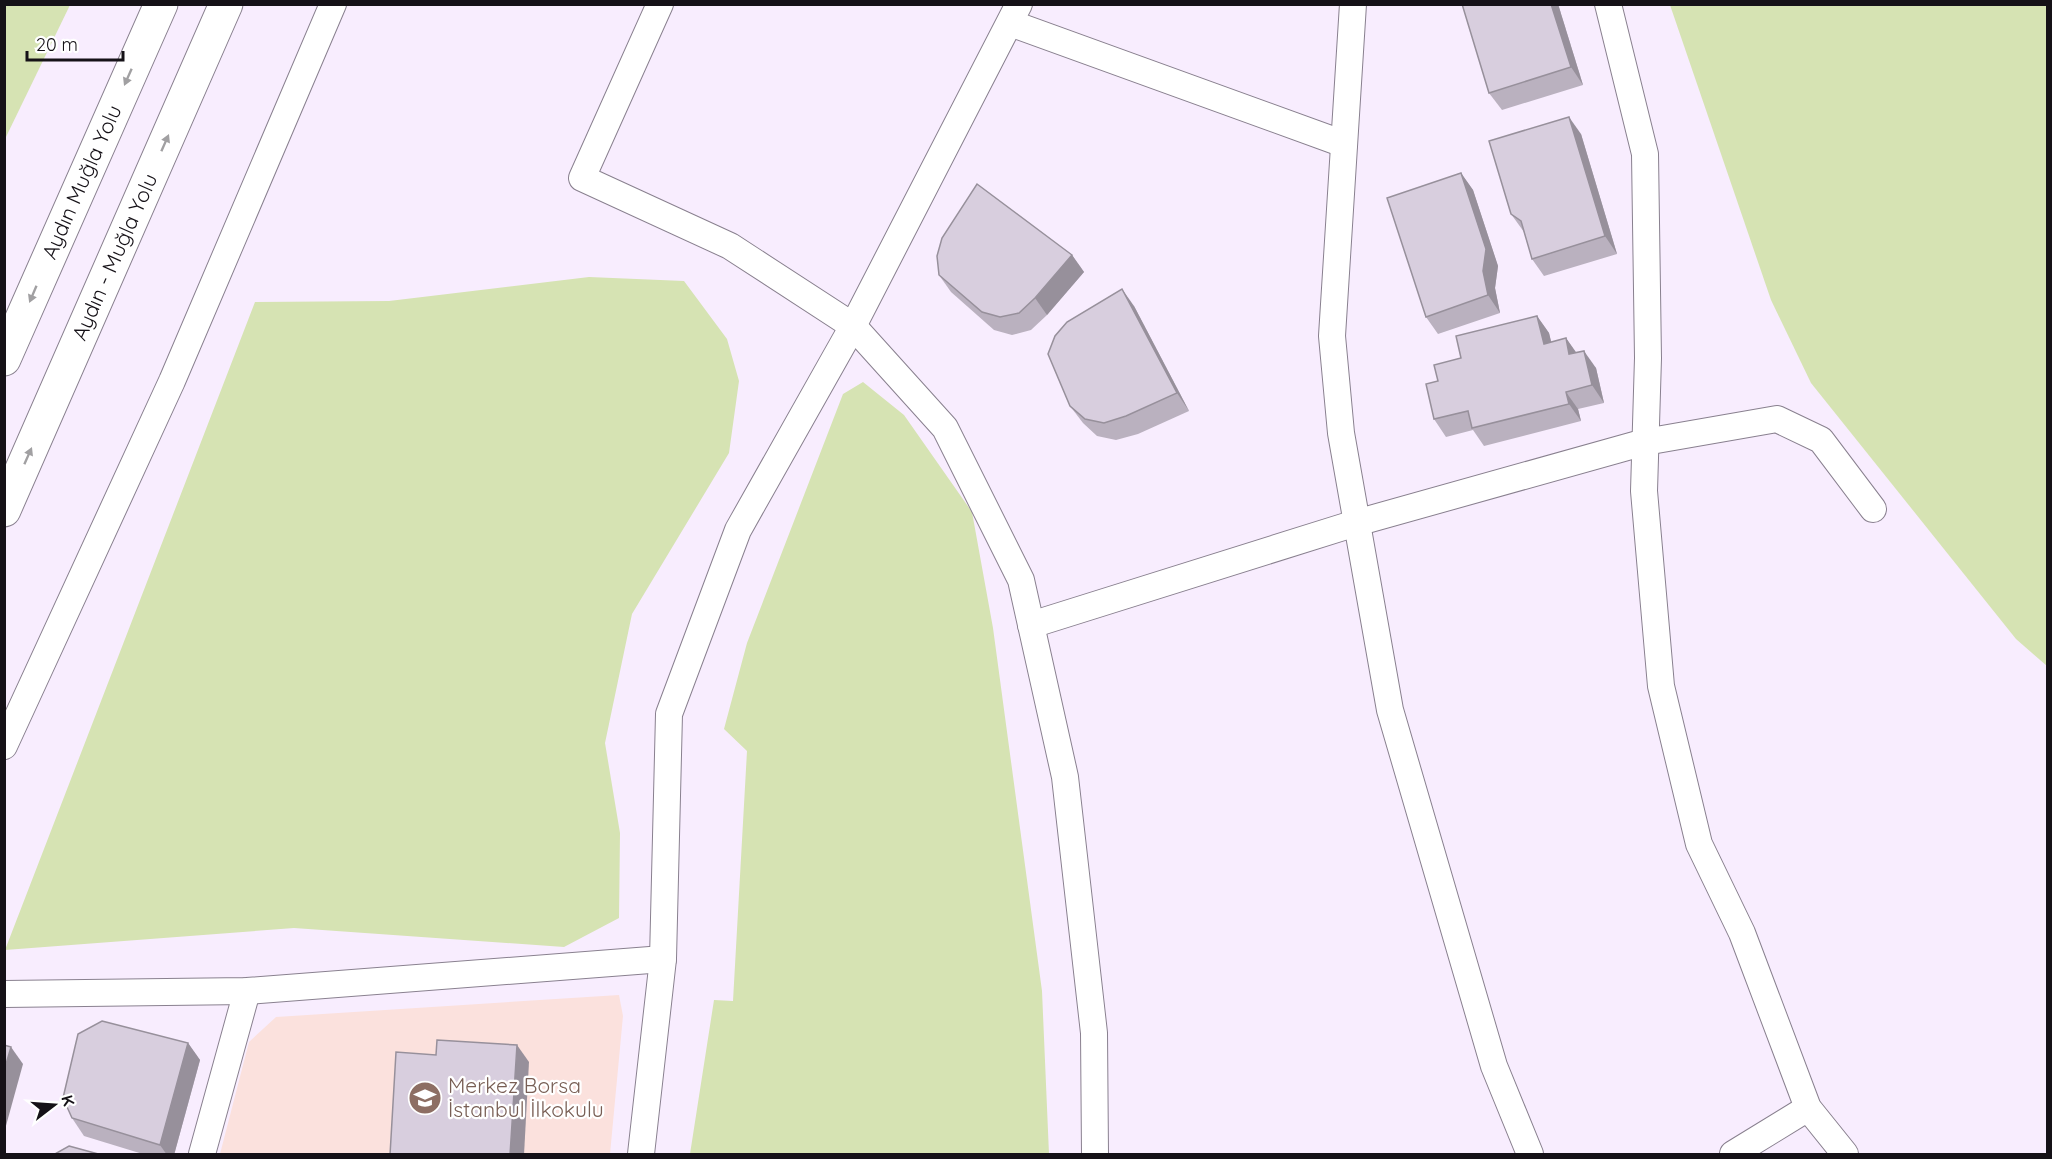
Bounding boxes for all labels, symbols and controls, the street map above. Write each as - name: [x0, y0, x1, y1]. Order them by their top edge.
- scale bar: [27, 24, 123, 62]
- text: 20 m: [36, 33, 78, 56]
- one-way arrow: [124, 69, 133, 86]
- street label: Aydın Muğla Yolu: [35, 101, 127, 263]
- one-way arrow: [160, 134, 169, 151]
- street label: Aydın - Muğla Yolu: [66, 169, 163, 344]
- one-way arrow: [28, 285, 37, 303]
- one-way arrow: [23, 447, 33, 465]
- place label: Merkez Borsa İstanbul İlkokulu: [448, 1072, 604, 1122]
- north arrow: [24, 1075, 84, 1135]
- school or university icon: Merkez Borsa İstanbul İlkokulu: [407, 1080, 443, 1116]
- text: K: [57, 1093, 79, 1109]

